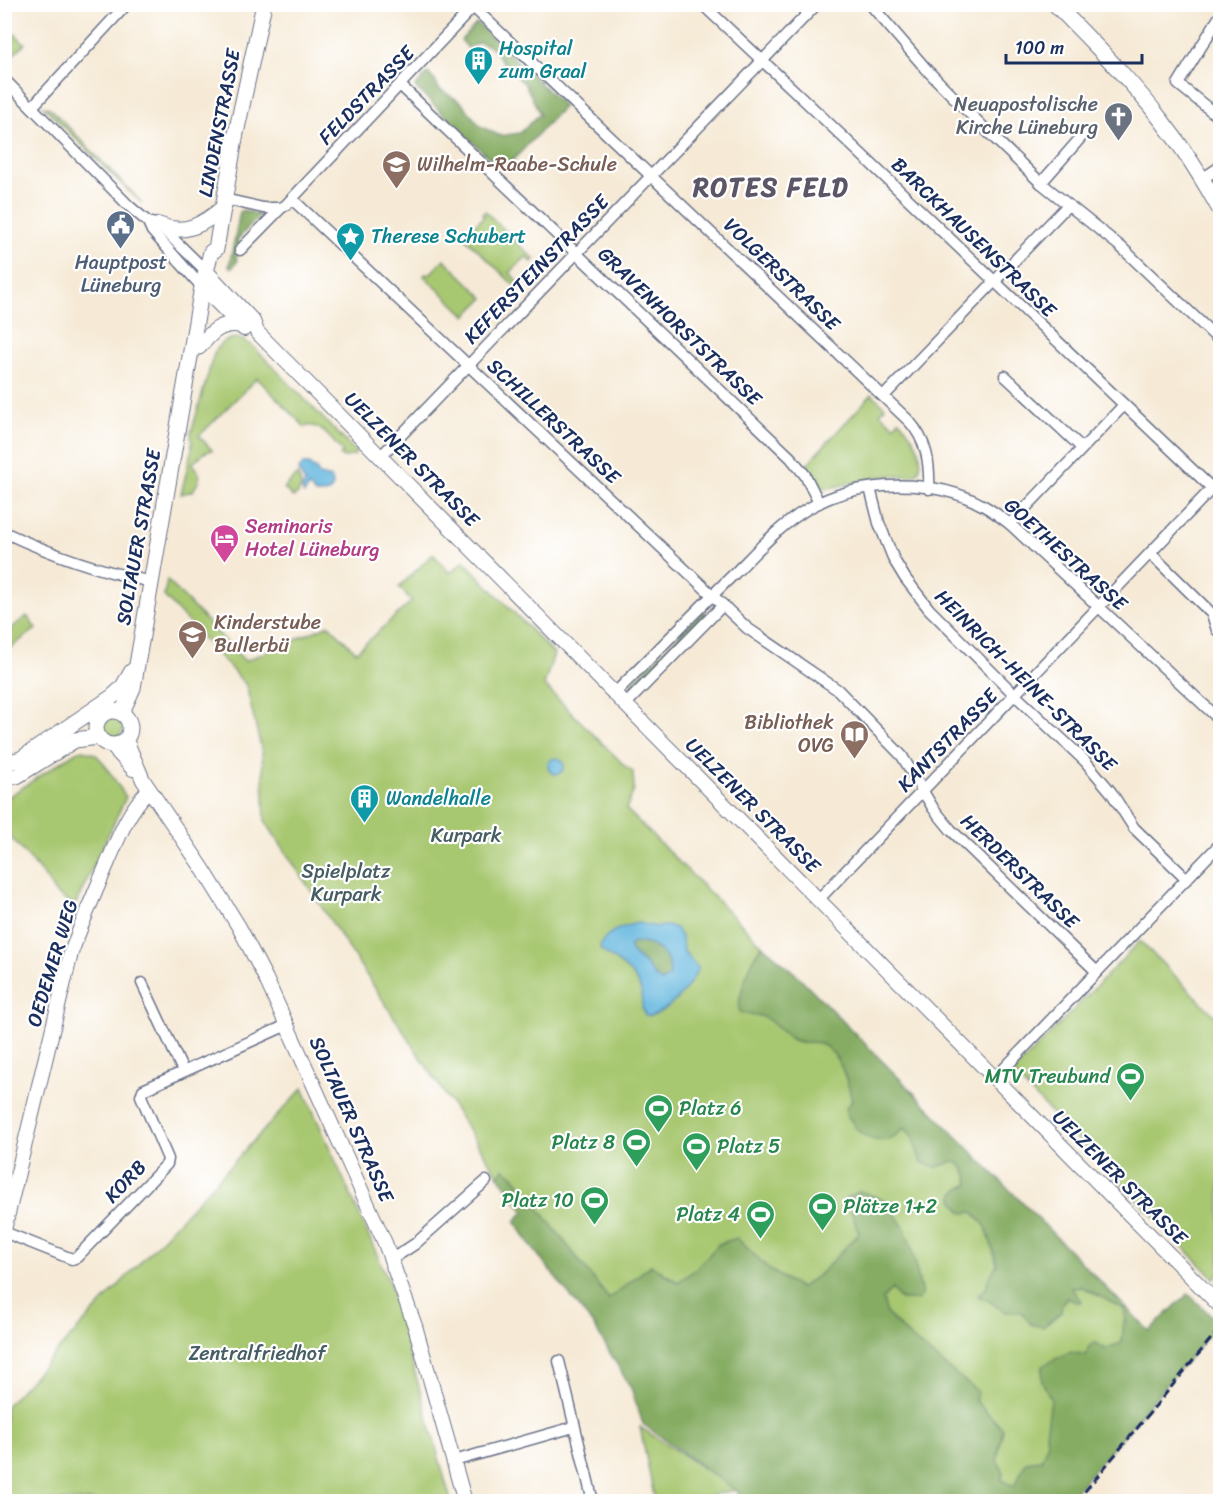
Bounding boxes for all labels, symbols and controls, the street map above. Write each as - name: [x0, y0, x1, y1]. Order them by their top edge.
- scale bar: [1006, 27, 1142, 65]
- place label: Hospital zum Graal: [498, 31, 588, 89]
- text: 100 m: [1015, 32, 1064, 64]
- street label: FELDSTRASSE: [309, 36, 425, 153]
- street label: LINDENSTRASSE: [188, 44, 251, 200]
- building icon: Hospital zum Graal: [462, 44, 494, 86]
- place label: Neuapostolische Kirche Lüneburg: [954, 87, 1098, 145]
- church icon: Neuapostolische Kirche Lüneburg: [1103, 100, 1135, 142]
- place label: Wilhelm-Raabe-Schule: [417, 147, 617, 182]
- school or university icon: Wilhelm-Raabe-Schule: [380, 148, 412, 190]
- street label: BARCKHAUSENSTRASSE: [883, 149, 1066, 327]
- district label: ROTES FELD: [692, 164, 849, 210]
- street label: KEFERSTEINSTRASSE: [455, 185, 619, 353]
- public building icon: Hauptpost Lüneburg: [105, 208, 137, 250]
- street label: VOLGERSTRASSE: [715, 209, 850, 341]
- place label: Therese Schubert: [371, 219, 526, 254]
- place icon: Therese Schubert: [334, 220, 366, 262]
- street label: GRAVENHORSTSTRASSE: [589, 238, 772, 416]
- place label: Hauptpost Lüneburg: [75, 245, 168, 303]
- street label: SCHILLERSTRASSE: [478, 350, 630, 494]
- street label: UELZENER STRASSE: [335, 383, 489, 537]
- street label: SOLTAUER STRASSE: [106, 444, 172, 628]
- street label: GOETHESTRASSE: [996, 489, 1137, 621]
- place label: Seminaris Hotel Lüneburg: [245, 509, 380, 567]
- hotel icon: Seminaris Hotel Lüneburg: [208, 522, 240, 564]
- street label: HEINRICH-HEINE-STRASSE: [926, 581, 1127, 781]
- place label: Kinderstube Bullerbü: [214, 605, 321, 663]
- school or university icon: Kinderstube Bullerbü: [177, 618, 209, 660]
- street label: KANTSTRASSE: [888, 679, 1008, 801]
- place label: Bibliothek OVG: [744, 705, 834, 763]
- library icon: Bibliothek OVG: [839, 718, 871, 760]
- street label: UELZENER STRASSE: [676, 729, 830, 883]
- place label: Wandelhalle: [386, 781, 491, 816]
- building icon: Wandelhalle: [349, 782, 381, 824]
- street label: HERDERSTRASSE: [952, 805, 1089, 939]
- park label: Kurpark: [431, 818, 502, 853]
- park label: Spielplatz Kurpark: [301, 854, 391, 912]
- street label: OEDEMER WEG: [17, 895, 88, 1031]
- street label: SOLTAUER STRASSE: [299, 1031, 405, 1210]
- place label: MTV Treubund: [985, 1059, 1111, 1094]
- sports icon: MTV Treubund: [1115, 1060, 1147, 1102]
- place label: Platz 6: [679, 1091, 742, 1126]
- sports icon: Platz 6: [642, 1092, 674, 1134]
- street label: UELZENER STRASSE: [1043, 1101, 1197, 1255]
- place label: Platz 8: [552, 1125, 615, 1160]
- sports icon: Platz 8: [620, 1126, 652, 1168]
- place label: Platz 5: [717, 1129, 781, 1164]
- sports icon: Platz 5: [680, 1130, 712, 1172]
- street label: KORB: [95, 1151, 155, 1212]
- place label: Platz 10: [501, 1183, 574, 1218]
- sports icon: Platz 10: [579, 1184, 611, 1226]
- place label: Plätze 1+2: [843, 1189, 937, 1224]
- sports icon: Plätze 1+2: [806, 1190, 838, 1232]
- place label: Platz 4: [676, 1197, 740, 1232]
- sports icon: Platz 4: [745, 1198, 777, 1240]
- park label: Zentralfriedhof: [188, 1336, 328, 1371]

